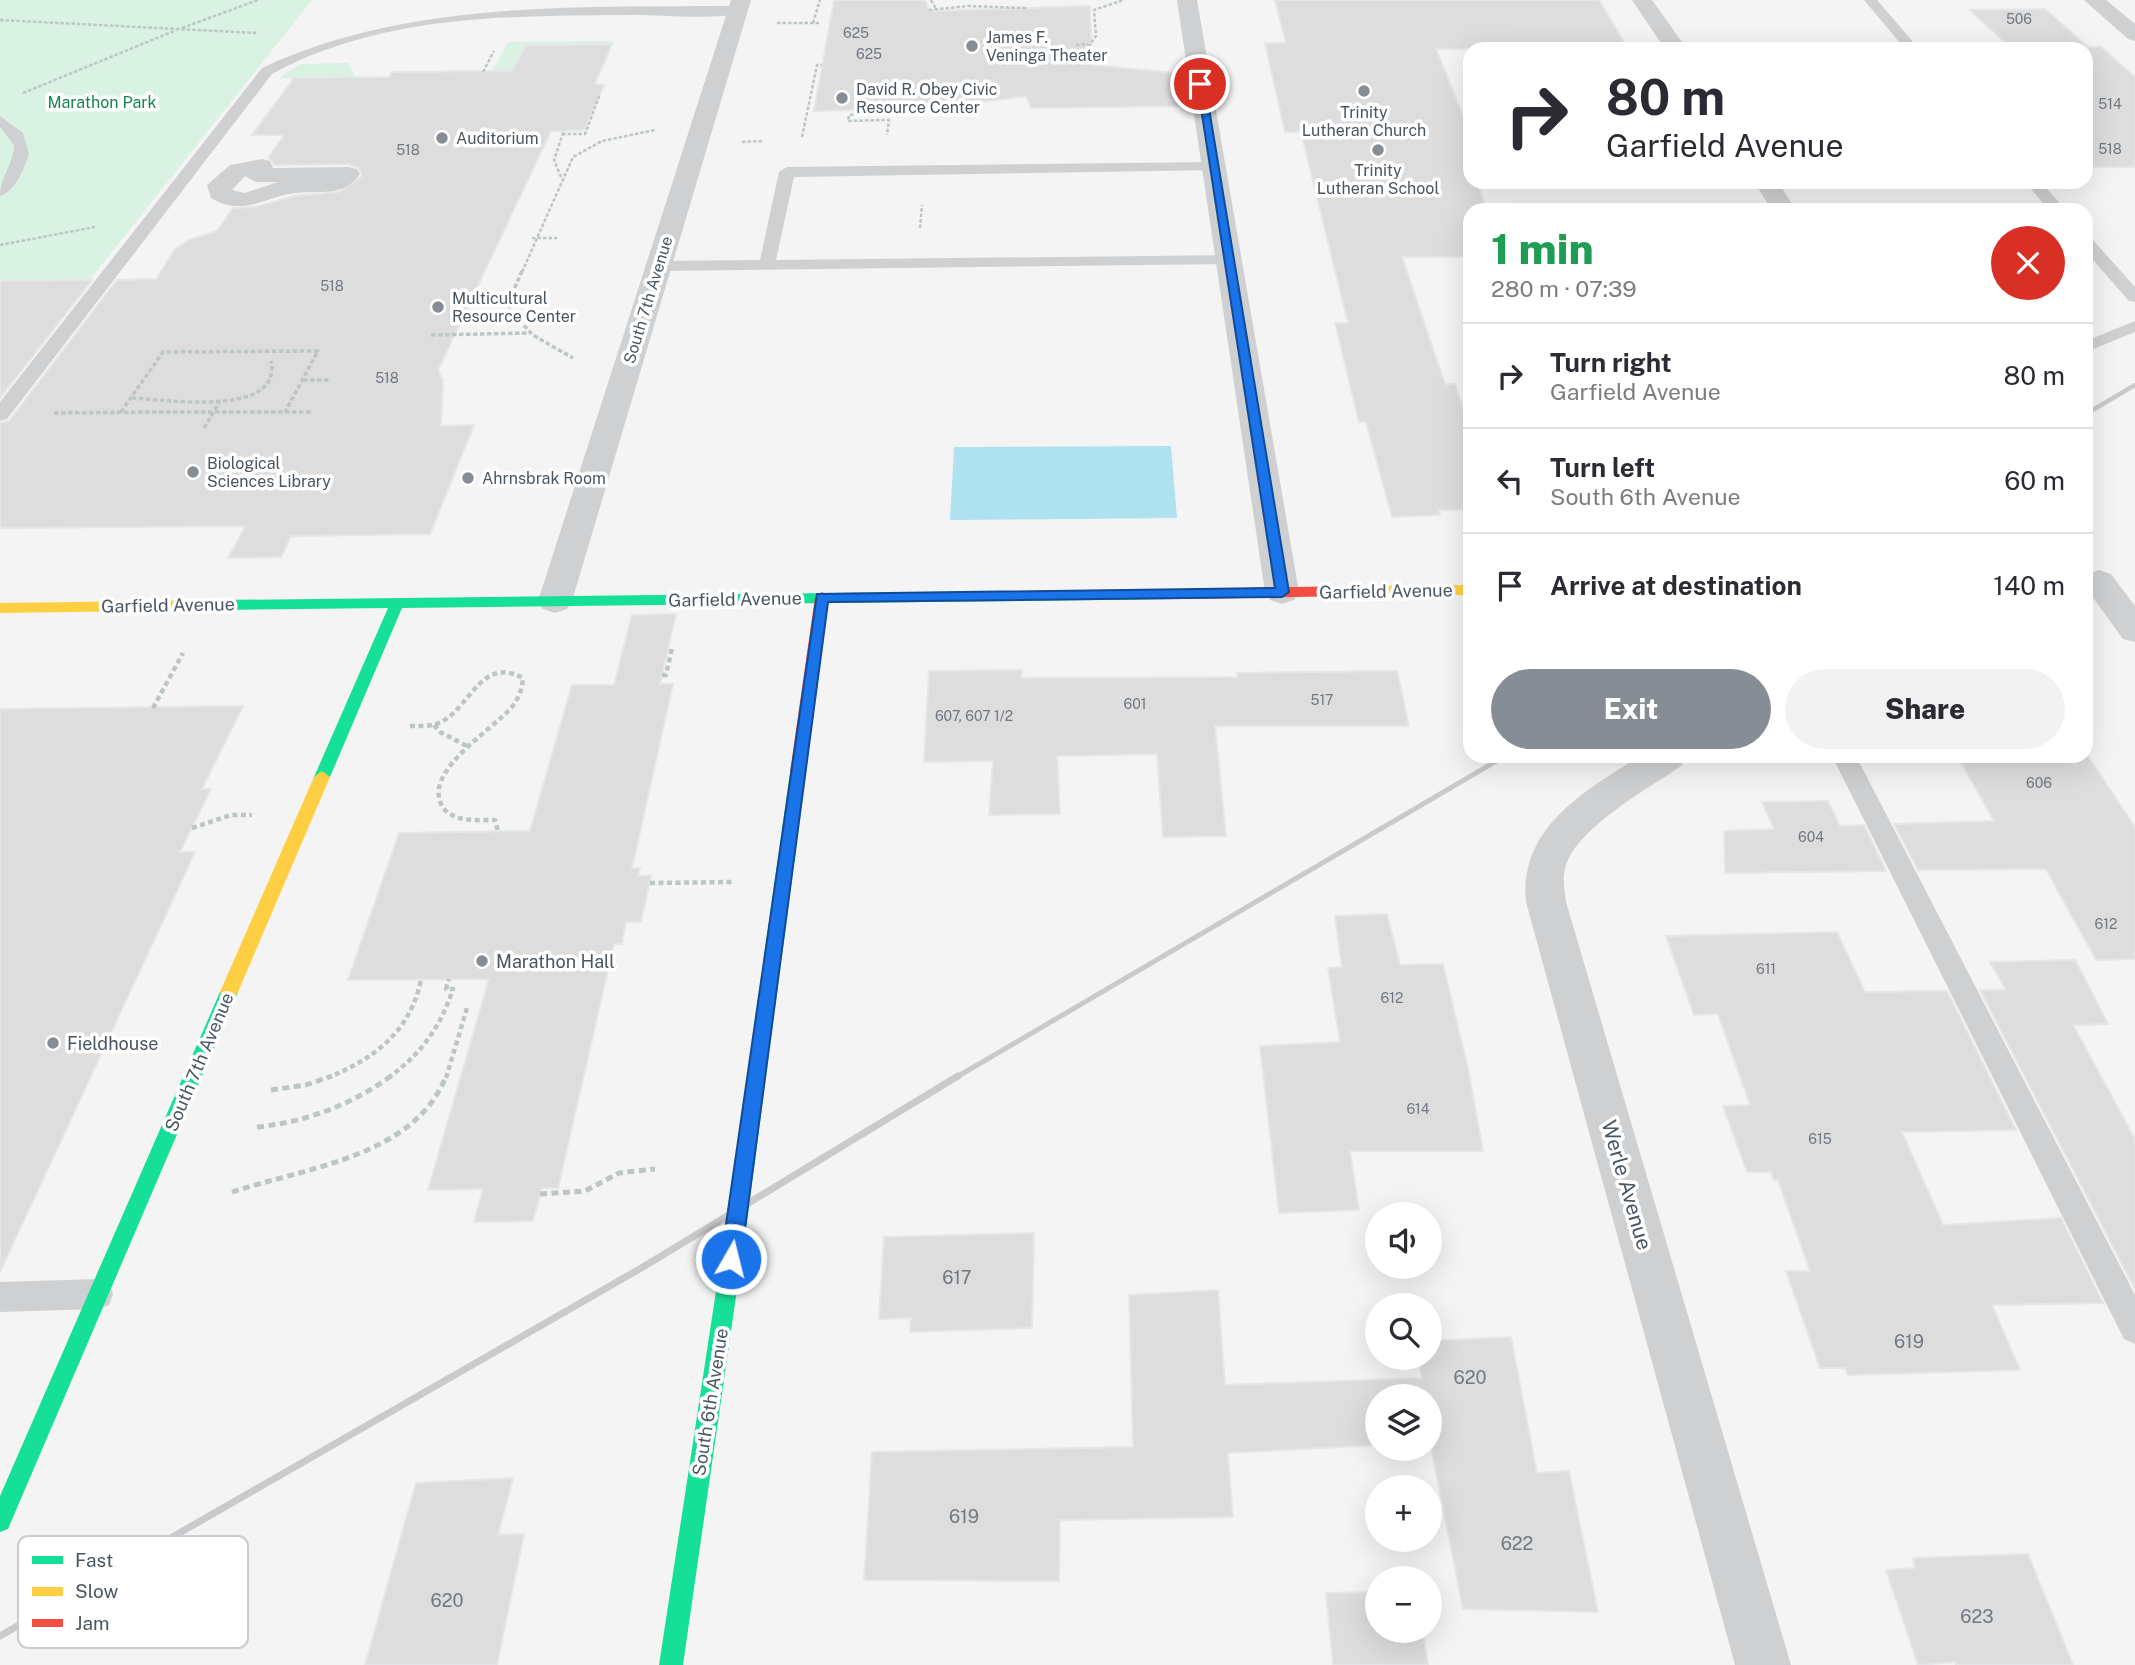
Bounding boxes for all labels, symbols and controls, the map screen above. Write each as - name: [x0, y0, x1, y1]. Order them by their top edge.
- house number: 506: [2006, 11, 2032, 27]
- house number: 625: [843, 25, 869, 41]
- place label: James F. Veninga Theater: [986, 28, 1108, 65]
- marker: James F. Veninga Theater: [964, 38, 980, 54]
- house number: 625: [856, 46, 882, 62]
- pin: [1170, 54, 1230, 114]
- icon: arrive: [1181, 65, 1219, 103]
- text: 80 m: [1606, 68, 1725, 126]
- icon: right: [1491, 70, 1582, 161]
- place label: David R. Obey Civic Resource Center: [856, 80, 998, 117]
- marker: Trinity Lutheran Church: [1356, 83, 1372, 99]
- marker: David R. Obey Civic Resource Center: [834, 90, 850, 106]
- park label: Marathon Park: [47, 93, 157, 112]
- house number: 514: [2098, 96, 2122, 112]
- place label: Trinity Lutheran Church: [1302, 103, 1426, 140]
- text: Garfield Avenue: [1606, 127, 1844, 164]
- place label: Auditorium: [456, 129, 539, 148]
- marker: Auditorium: [434, 130, 450, 146]
- house number: 518: [2098, 141, 2122, 157]
- house number: 518: [396, 142, 420, 158]
- marker: Trinity Lutheran School: [1370, 142, 1386, 158]
- place label: Trinity Lutheran School: [1317, 161, 1439, 198]
- text: 1 min: [1491, 224, 1594, 273]
- button: close: [1991, 226, 2065, 300]
- street label: South 7th Avenue: [620, 234, 676, 366]
- text: 280 m · 07:39: [1491, 275, 1637, 302]
- house number: 518: [320, 278, 344, 294]
- place label: Multicultural Resource Center: [452, 289, 576, 326]
- marker: Multicultural Resource Center: [430, 299, 446, 315]
- text: Turn right: [1550, 347, 1672, 378]
- icon: right: [1491, 357, 1529, 395]
- text: 80 m: [2004, 360, 2065, 391]
- house number: 518: [375, 370, 399, 386]
- text: Garfield Avenue: [1550, 378, 1721, 405]
- text: Turn left: [1550, 452, 1655, 483]
- place label: Biological Sciences Library: [207, 454, 331, 491]
- icon: left: [1491, 462, 1529, 500]
- marker: Biological Sciences Library: [185, 464, 201, 480]
- text: 60 m: [2004, 465, 2065, 496]
- place label: Ahrnsbrak Room: [482, 469, 606, 488]
- marker: Ahrnsbrak Room: [460, 470, 476, 486]
- text: South 6th Avenue: [1550, 483, 1741, 510]
- icon: arrive: [1491, 567, 1529, 605]
- text: Arrive at destination: [1550, 570, 1802, 601]
- text: 140 m: [1993, 570, 2065, 601]
- street label: Garfield Avenue: [1319, 579, 1453, 603]
- street label: Garfield Avenue: [668, 587, 802, 611]
- street label: Garfield Avenue: [101, 593, 235, 617]
- button: Exit: [1491, 669, 1771, 749]
- button: Share: [1785, 669, 2065, 749]
- house number: 517: [1310, 692, 1334, 708]
- house number: 601: [1124, 696, 1146, 712]
- house number: 607, 607 1/2: [935, 708, 1013, 724]
- house number: 606: [2026, 775, 2052, 791]
- house number: 604: [1798, 829, 1824, 845]
- house number: 612: [2095, 916, 2117, 932]
- place label: Marathon Hall: [496, 951, 615, 972]
- marker: Marathon Hall: [474, 953, 490, 969]
- house number: 611: [1756, 961, 1776, 977]
- street label: South 7th Avenue: [160, 989, 238, 1135]
- house number: 612: [1381, 990, 1403, 1006]
- place label: Fieldhouse: [67, 1033, 158, 1054]
- marker: Fieldhouse: [45, 1035, 61, 1051]
- house number: 614: [1406, 1101, 1430, 1117]
- street label: Werle Avenue: [1597, 1117, 1657, 1253]
- house number: 615: [1808, 1131, 1832, 1147]
- map controls: [1365, 1202, 1442, 1643]
- button: sound: [1365, 1202, 1442, 1279]
- position arrow: [694, 1222, 768, 1296]
- house number: 617: [942, 1267, 972, 1288]
- button: search: [1365, 1293, 1442, 1370]
- street label: South 6th Avenue: [688, 1327, 732, 1477]
- house number: 619: [1894, 1331, 1924, 1352]
- house number: 620: [1454, 1367, 1486, 1388]
- button: layers: [1365, 1384, 1442, 1461]
- button: +: [1365, 1475, 1442, 1552]
- house number: 619: [949, 1506, 979, 1527]
- house number: 622: [1501, 1533, 1533, 1554]
- legend: [18, 1536, 248, 1648]
- text: Fast: [75, 1549, 113, 1571]
- button: −: [1365, 1566, 1442, 1643]
- text: Slow: [75, 1580, 119, 1602]
- house number: 620: [431, 1590, 463, 1611]
- house number: 623: [1960, 1606, 1994, 1627]
- text: Jam: [75, 1612, 109, 1634]

